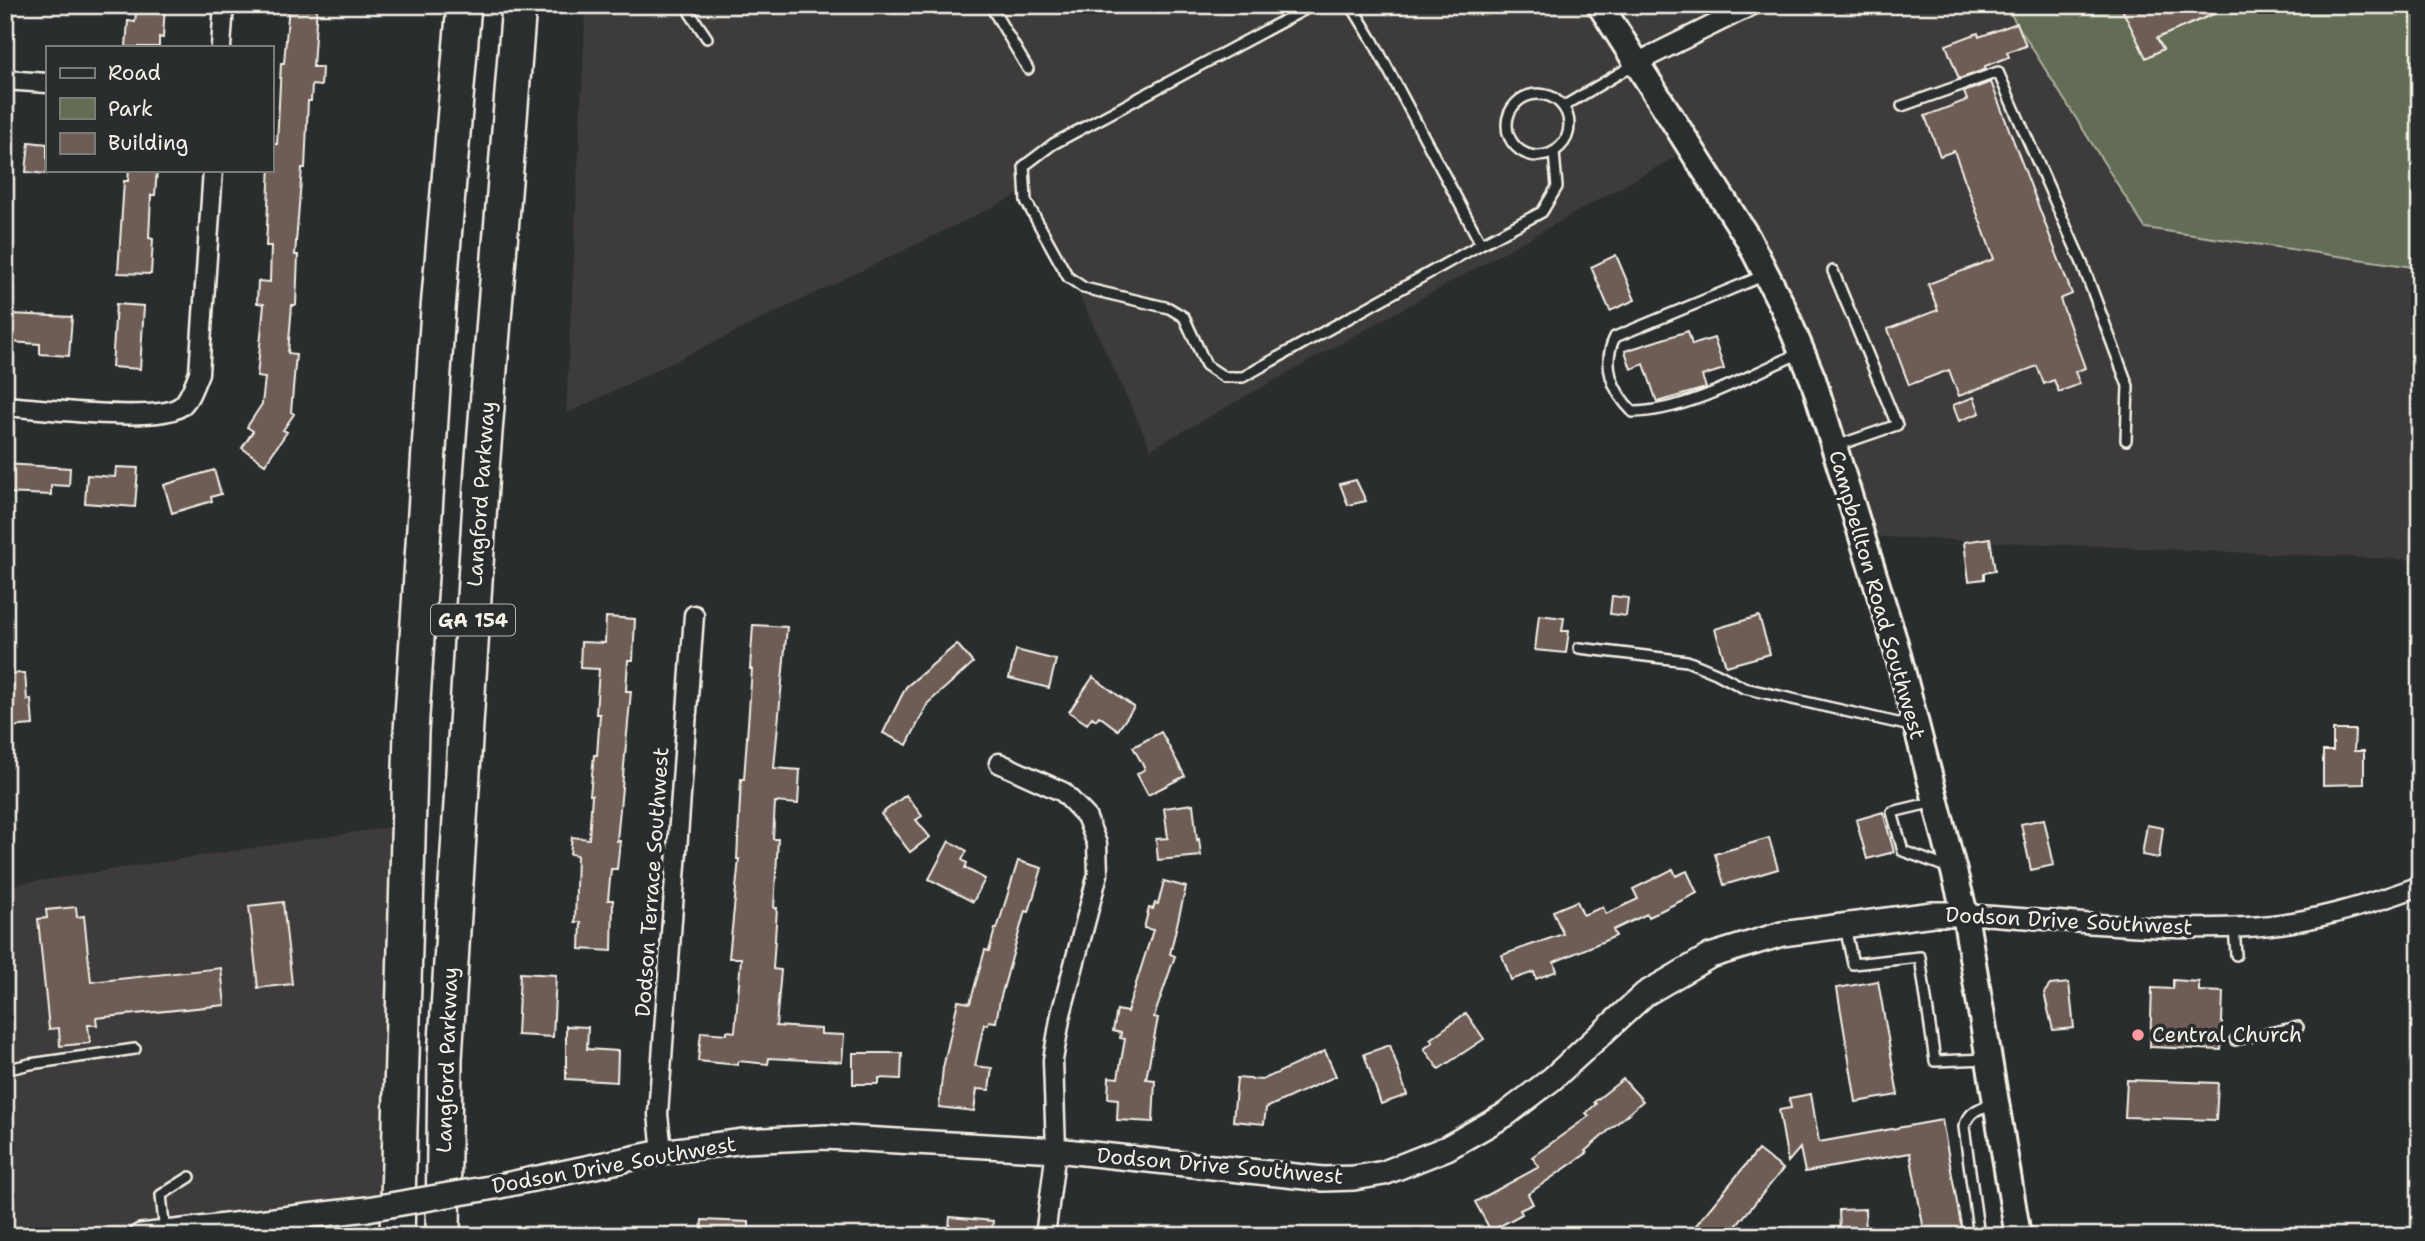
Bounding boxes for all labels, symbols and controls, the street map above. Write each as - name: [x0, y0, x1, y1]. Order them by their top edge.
- legend: [46, 46, 273, 172]
- text: Road: [108, 59, 161, 87]
- text: Park: [108, 95, 153, 123]
- text: Building: [108, 129, 188, 157]
- street label: Langford Parkway: [461, 400, 501, 588]
- street label: Campbellton Road Southwest: [1822, 447, 1932, 743]
- road number: GA 154: [431, 604, 515, 636]
- street label: Dodson Terrace Southwest: [629, 746, 675, 1018]
- street label: Dodson Drive Southwest: [1945, 901, 2193, 941]
- street label: Langford Parkway: [430, 966, 464, 1154]
- place label: Central Church: [2152, 1021, 2302, 1049]
- marker: Central Church: [2130, 1027, 2146, 1043]
- street label: Dodson Drive Southwest: [490, 1130, 738, 1200]
- street label: Dodson Drive Southwest: [1096, 1141, 1344, 1191]

